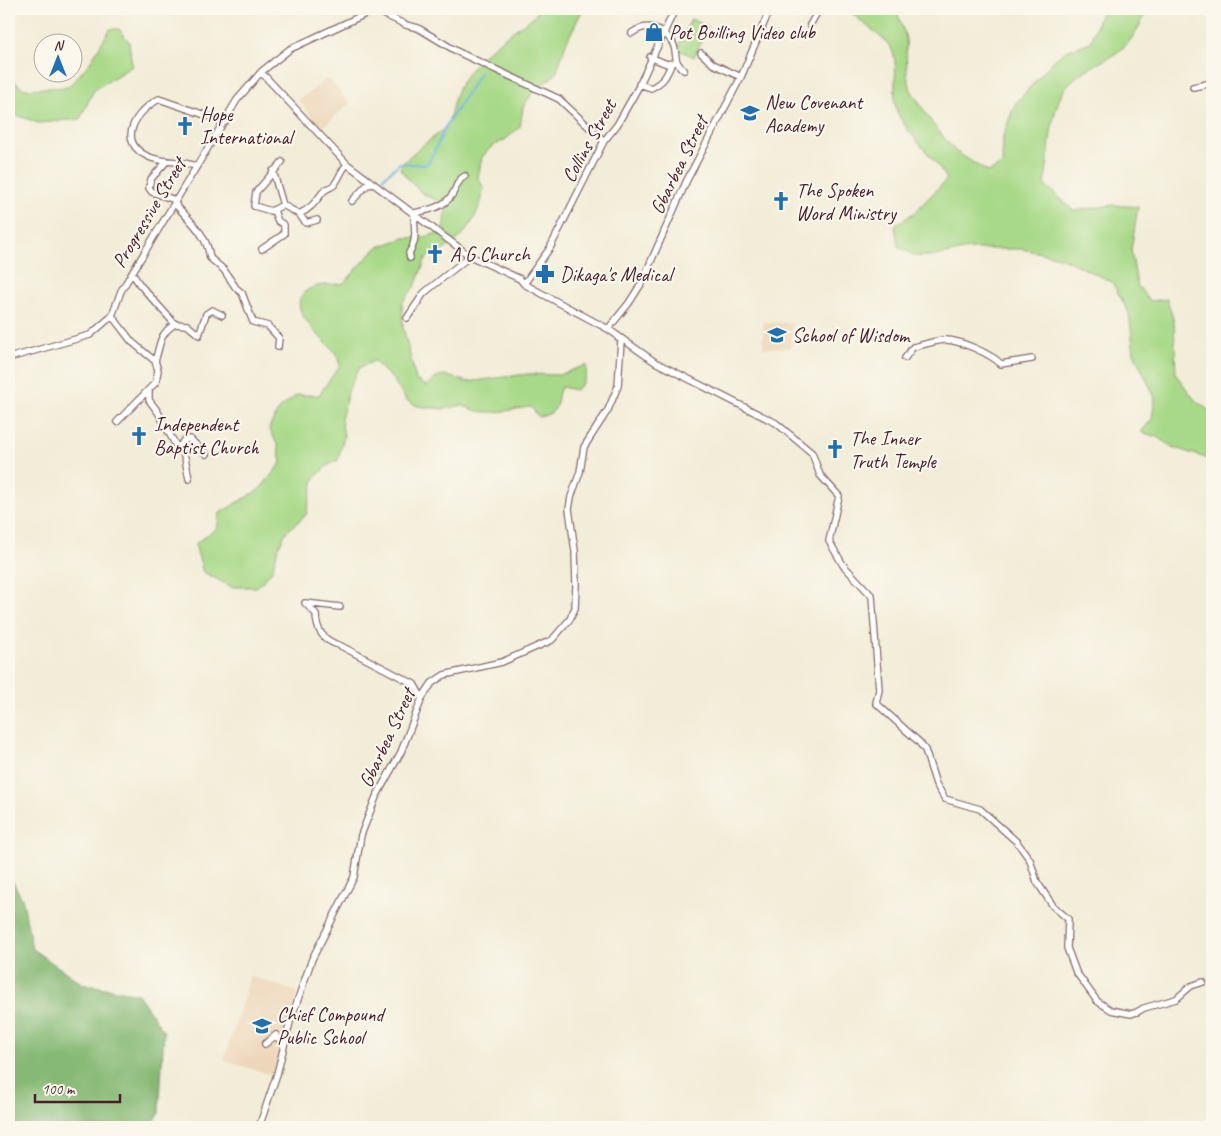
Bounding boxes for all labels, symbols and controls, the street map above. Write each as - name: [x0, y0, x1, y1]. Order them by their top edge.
- place label: Pot Boilling Video club: [669, 20, 816, 45]
- shop icon: Pot Boilling Video club: [643, 21, 665, 43]
- north arrow: [32, 32, 82, 82]
- text: N: [54, 37, 65, 54]
- place label: New Covenant Academy: [765, 90, 864, 138]
- street label: Collins Street: [556, 93, 623, 187]
- place label: Hope International: [200, 102, 296, 150]
- school or university icon: New Covenant Academy: [739, 102, 761, 124]
- street label: Gbarbea Street: [645, 109, 715, 218]
- church icon: Hope International: [174, 115, 196, 137]
- street label: Progressive Street: [107, 151, 193, 272]
- place label: The Spoken Word Ministry: [796, 178, 898, 226]
- church icon: The Spoken Word Ministry: [770, 190, 792, 212]
- place label: A G Church: [450, 242, 531, 267]
- church icon: A G Church: [424, 243, 446, 265]
- place label: Dikaga's Medical: [560, 262, 675, 287]
- pharmacy icon: Dikaga's Medical: [534, 263, 556, 285]
- place label: School of Wisdom: [792, 323, 911, 348]
- school or university icon: School of Wisdom: [766, 324, 788, 346]
- place label: Independent Baptist Church: [154, 412, 260, 460]
- church icon: Independent Baptist Church: [128, 425, 150, 447]
- place label: The Inner Truth Temple: [850, 426, 937, 474]
- church icon: The Inner Truth Temple: [824, 438, 846, 460]
- street label: Gbarbea Street: [353, 682, 422, 791]
- place label: Chief Compound Public School: [277, 1002, 387, 1050]
- school or university icon: Chief Compound Public School: [251, 1015, 273, 1037]
- scale bar: [35, 1071, 120, 1103]
- text: 100 m: [42, 1080, 76, 1099]

